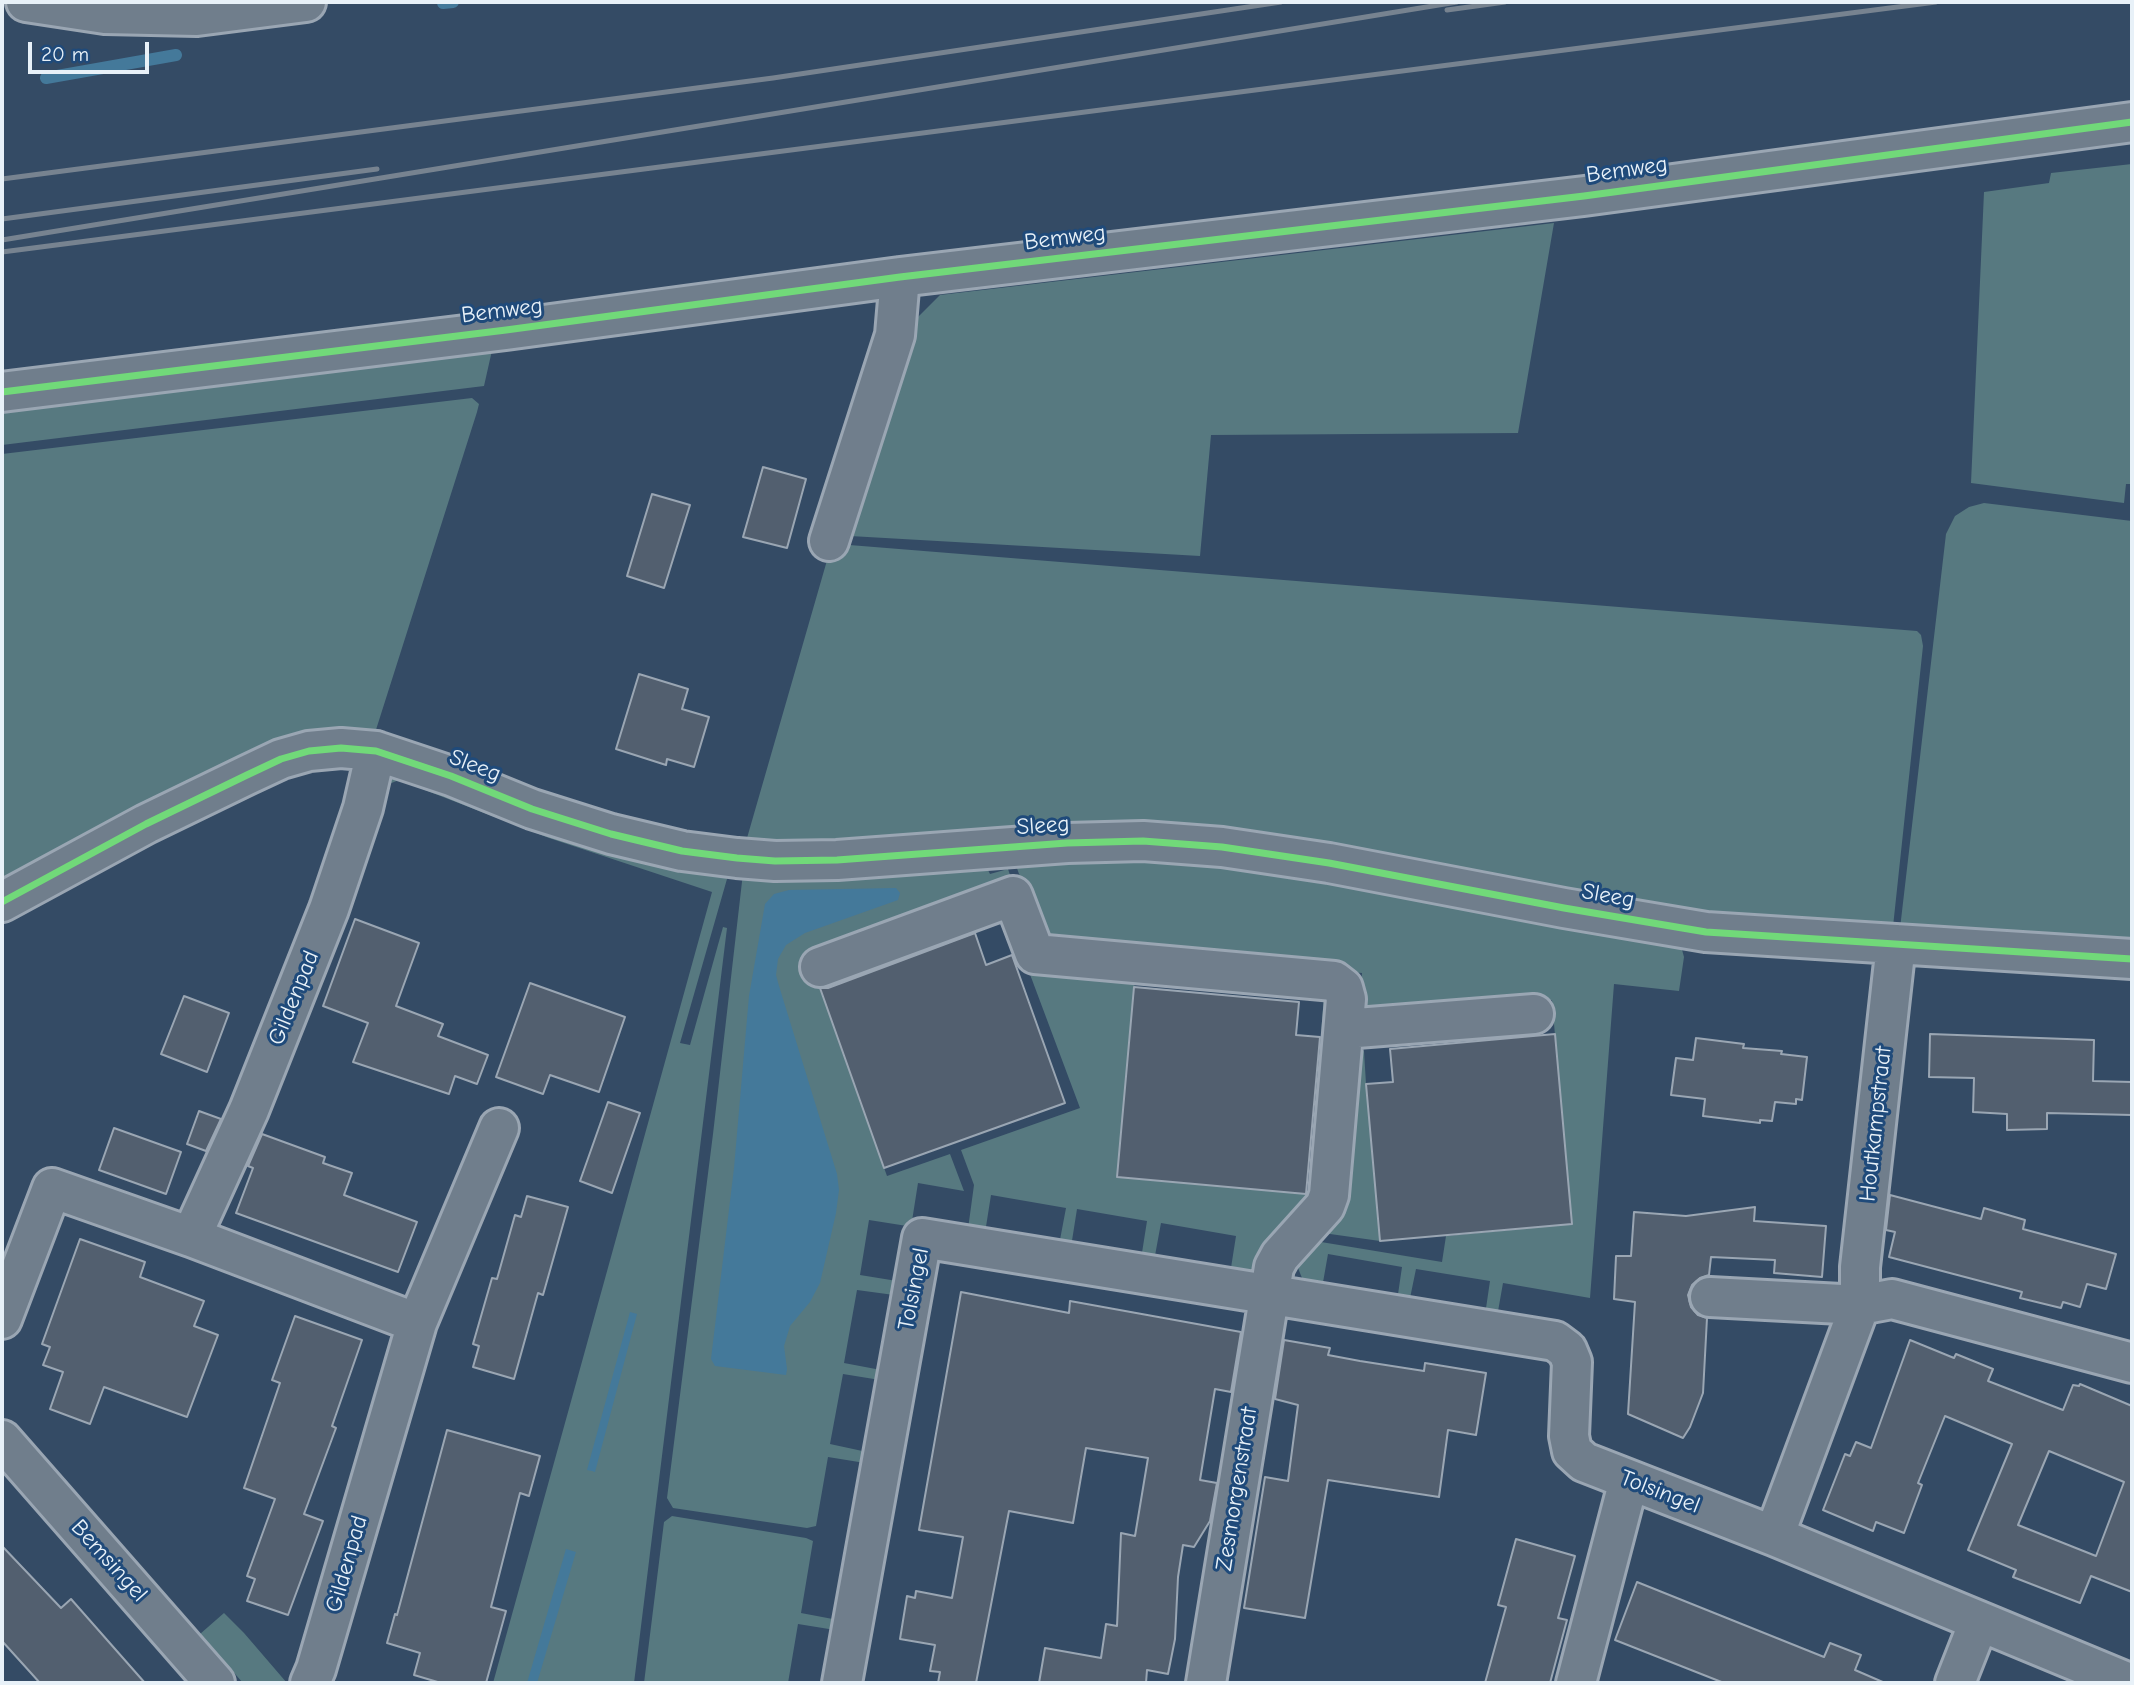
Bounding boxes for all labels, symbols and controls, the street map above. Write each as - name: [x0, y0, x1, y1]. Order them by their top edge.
- scale bar: [32, 28, 152, 72]
- text: 20 m: [41, 42, 89, 66]
- street label: Bemweg: [1585, 151, 1669, 189]
- street label: Bemweg: [1023, 219, 1107, 257]
- street label: Bemweg: [460, 292, 544, 330]
- street label: Sleeg: [445, 744, 505, 788]
- street label: Sleeg: [1016, 810, 1070, 842]
- street label: Sleeg: [1580, 878, 1636, 914]
- street label: Gildenpad: [263, 947, 325, 1049]
- street label: Houtkampstraat: [1854, 1045, 1898, 1203]
- street label: Tolsingel: [893, 1245, 935, 1333]
- street label: Zesmorgenstraat: [1210, 1405, 1264, 1573]
- street label: Tolsingel: [1616, 1464, 1704, 1520]
- street label: Gildenpad: [320, 1512, 374, 1616]
- street label: Bemsingel: [65, 1514, 153, 1608]

